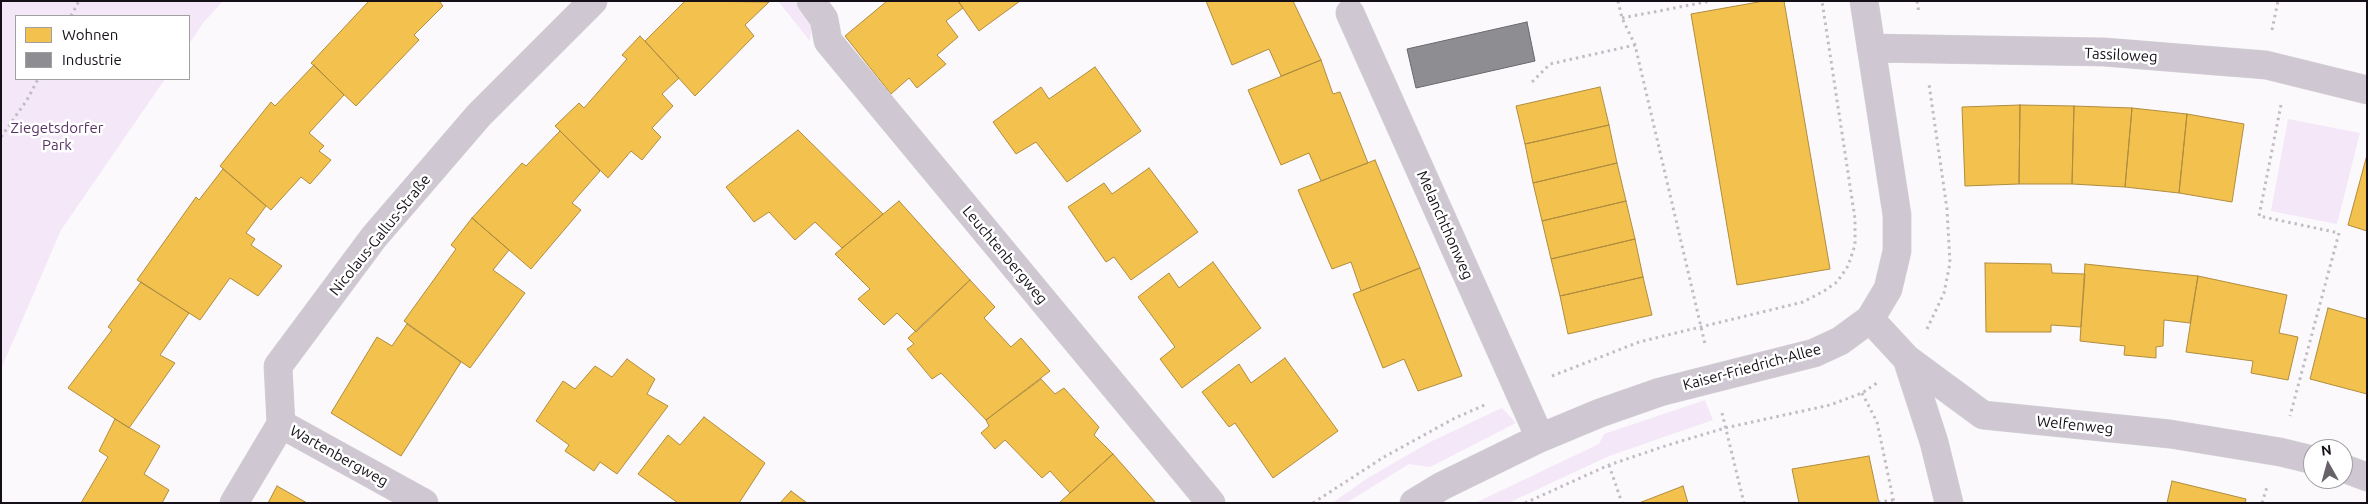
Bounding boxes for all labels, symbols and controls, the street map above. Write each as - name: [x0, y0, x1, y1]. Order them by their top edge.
- legend: [15, 15, 190, 80]
- text: Wohnen: [62, 26, 118, 43]
- street label: Tassiloweg: [2084, 44, 2158, 66]
- text: Industrie: [62, 51, 122, 68]
- park label: Ziegetsdorfer Park: [11, 119, 103, 154]
- street label: Melanchthonweg: [1413, 168, 1477, 282]
- street label: Nicolaus-Gallus-Straße: [326, 171, 434, 299]
- street label: Leuchtenbergweg: [959, 202, 1051, 308]
- street label: Kaiser-Friedrich-Allee: [1681, 340, 1823, 394]
- street label: Welfenweg: [2036, 412, 2114, 438]
- street label: Wartenbergweg: [287, 422, 391, 490]
- north arrow: [2303, 439, 2353, 489]
- text: N: [2320, 442, 2332, 459]

